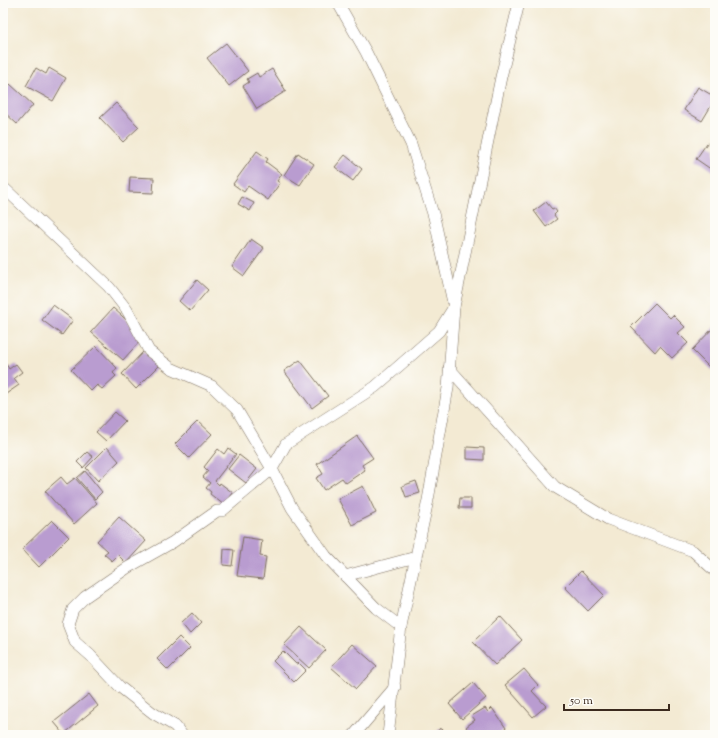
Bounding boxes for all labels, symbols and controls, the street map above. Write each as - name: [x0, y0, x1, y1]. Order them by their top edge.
- scale bar: [564, 686, 669, 712]
- text: 50 m: [569, 692, 593, 710]

